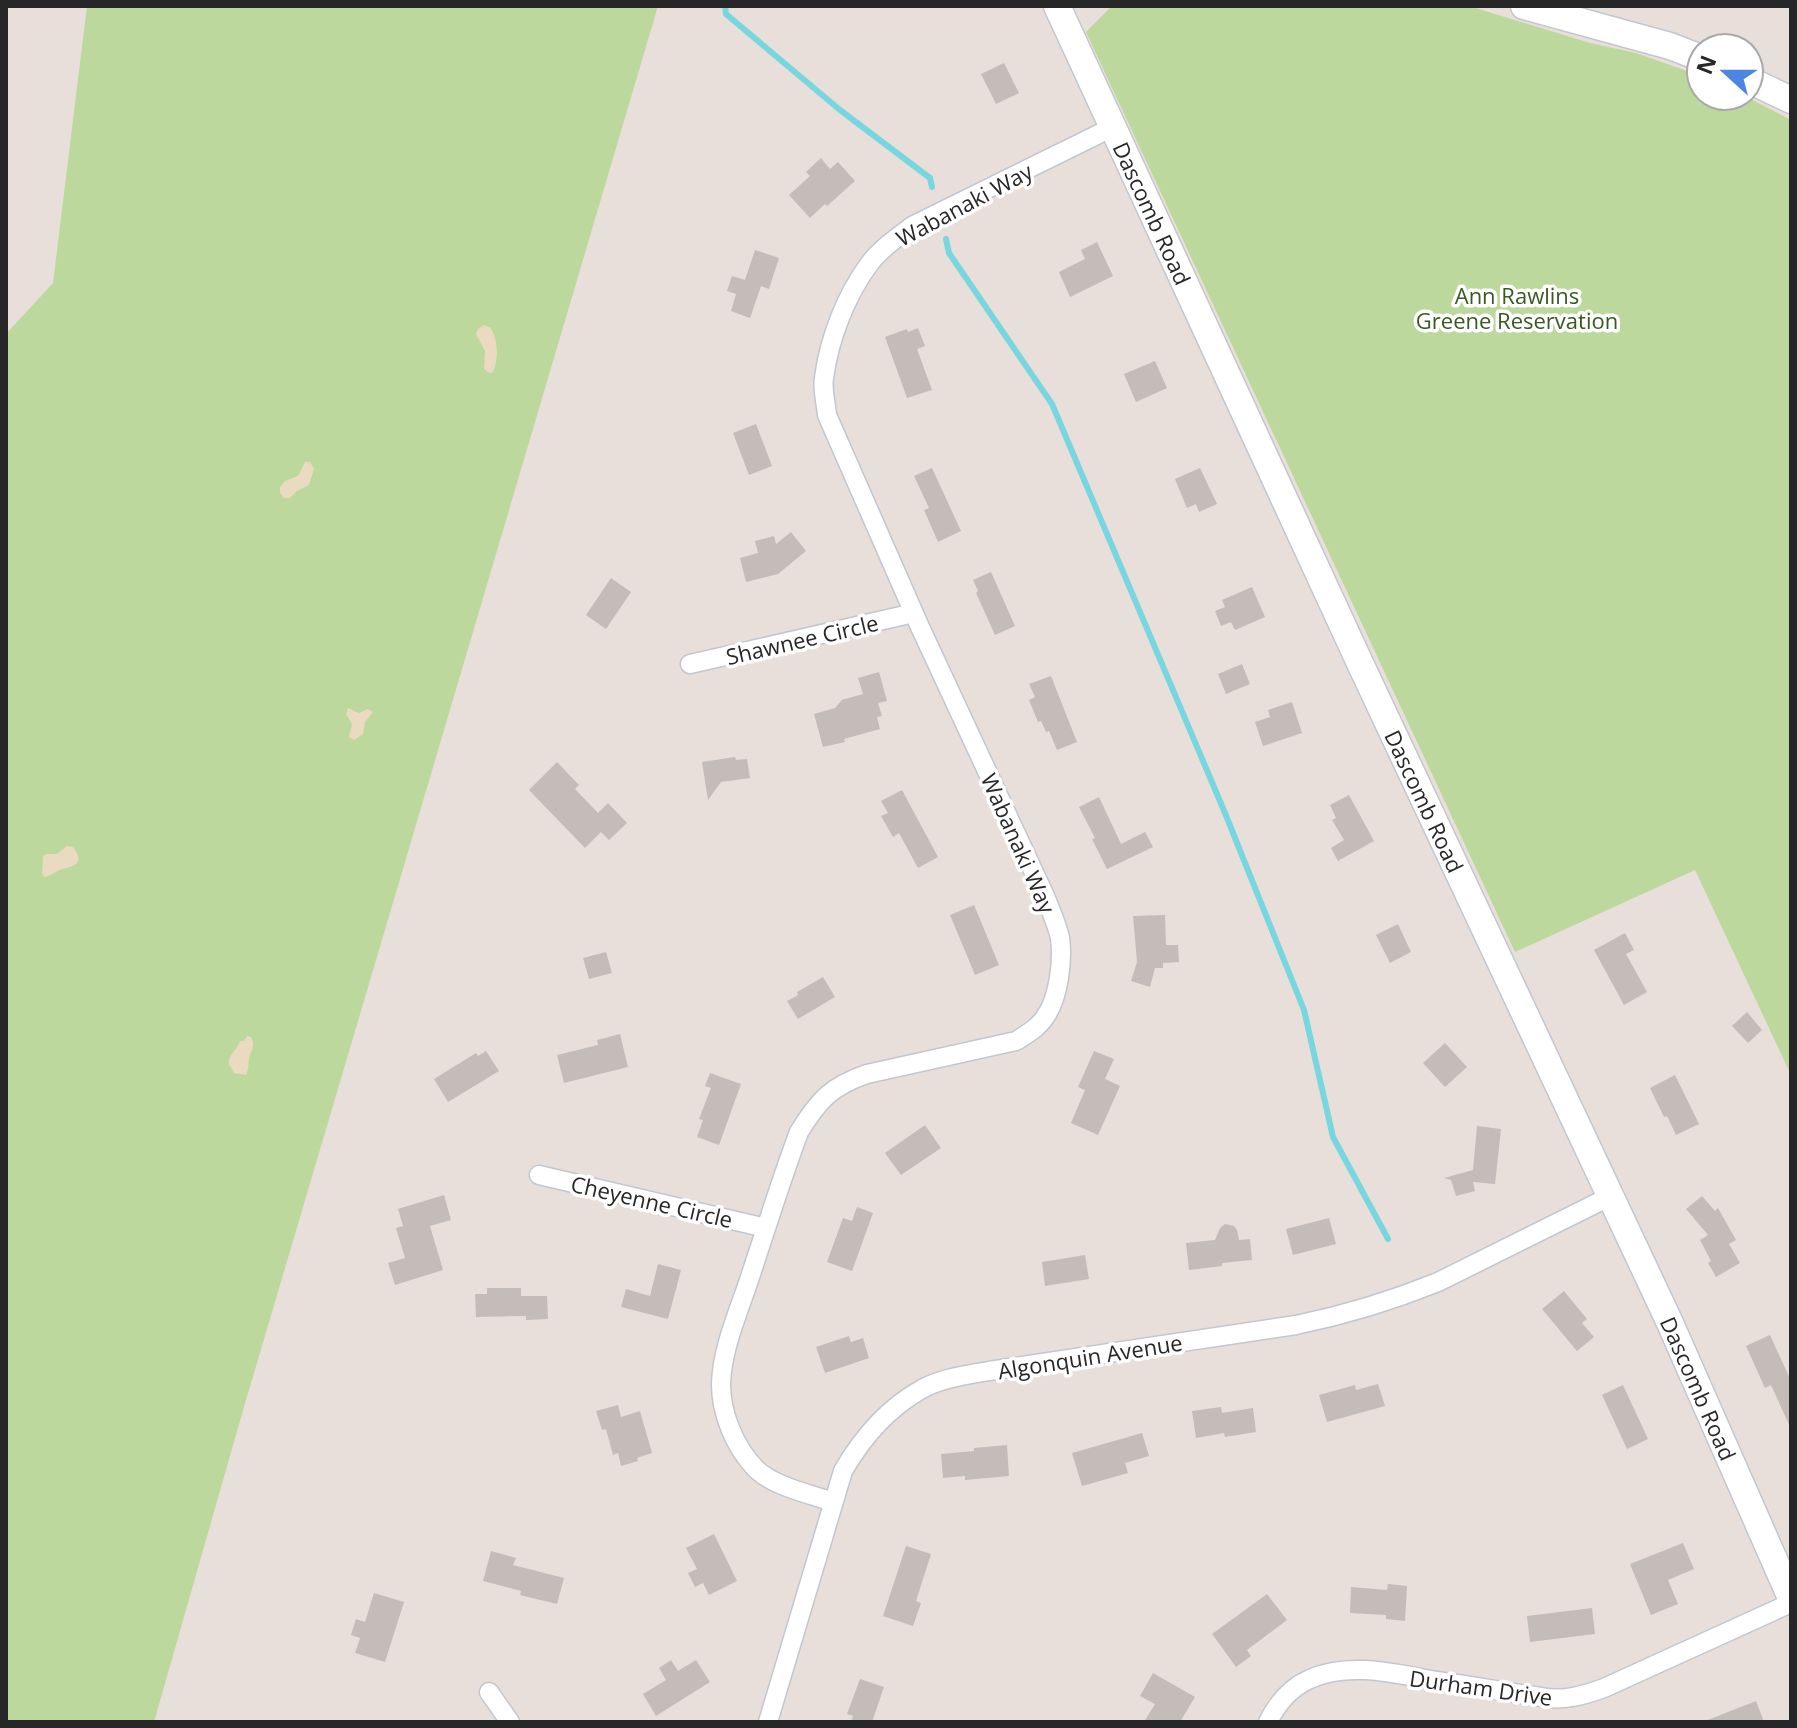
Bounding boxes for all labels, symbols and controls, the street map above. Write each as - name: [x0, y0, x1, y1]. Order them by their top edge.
- north arrow: [1685, 32, 1765, 112]
- text: N: [1688, 51, 1723, 78]
- street label: Dascomb Road: [1106, 137, 1198, 290]
- street label: Wabanaki Way: [891, 155, 1038, 253]
- park label: Ann Rawlins Greene Reservation: [1416, 280, 1618, 335]
- street label: Shawnee Circle: [723, 607, 881, 671]
- street label: Dascomb Road: [1378, 725, 1471, 877]
- street label: Wabanaki Way: [975, 768, 1064, 919]
- street label: Cheyenne Circle: [568, 1168, 736, 1234]
- street label: Dascomb Road: [1654, 1312, 1744, 1465]
- street label: Algonquin Avenue: [996, 1327, 1184, 1385]
- street label: Durham Drive: [1408, 1662, 1554, 1712]

